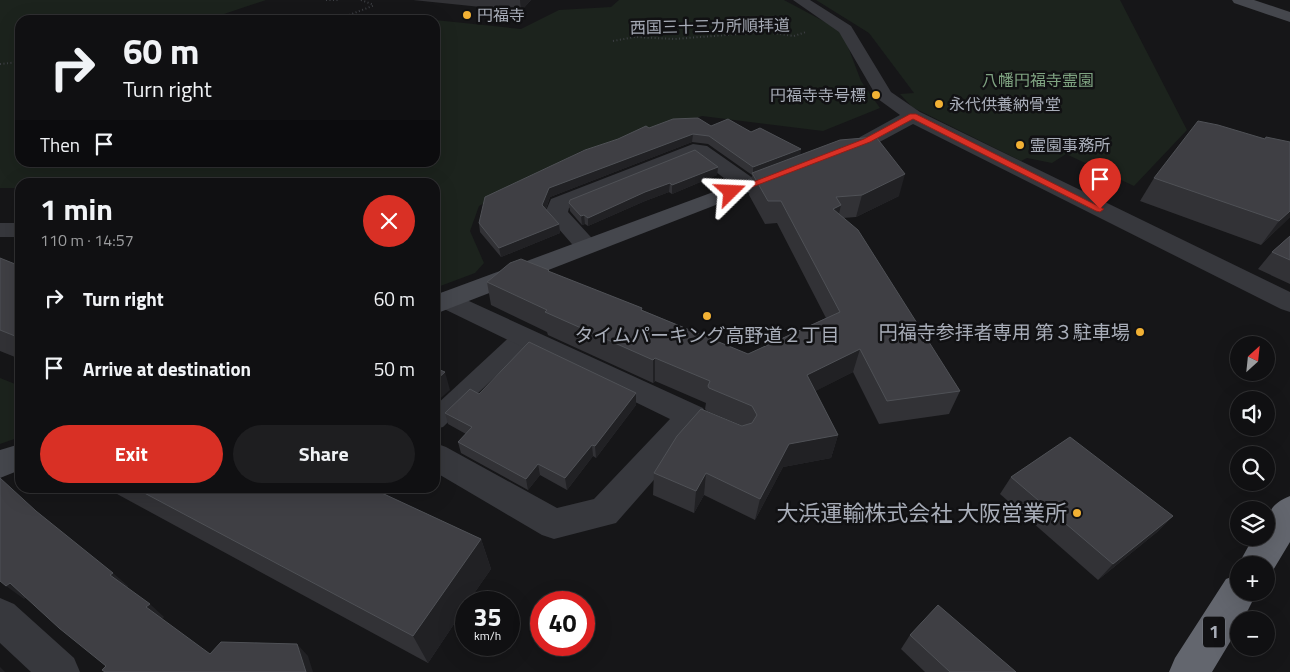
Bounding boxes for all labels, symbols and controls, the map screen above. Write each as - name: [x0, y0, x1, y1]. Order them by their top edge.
- place label: 円福寺: [477, 3, 525, 27]
- marker: 円福寺: [461, 9, 473, 21]
- street label: 西国三十三カ所順拝道: [630, 13, 790, 39]
- text: 60 m: [123, 24, 199, 78]
- icon: right: [40, 35, 105, 100]
- park label: 八幡円福寺霊園: [982, 68, 1094, 92]
- text: Turn right: [123, 72, 212, 106]
- place label: 円福寺寺号標: [770, 83, 866, 107]
- marker: 円福寺寺号標: [870, 89, 882, 101]
- place label: 永代供養納骨堂: [949, 92, 1061, 116]
- marker: 永代供養納骨堂: [933, 98, 945, 110]
- text: Then: [40, 130, 80, 159]
- icon: arrive: [90, 130, 118, 158]
- place label: 霊園事務所: [1030, 133, 1110, 157]
- marker: 霊園事務所: [1014, 139, 1026, 151]
- pin: [1079, 158, 1121, 209]
- position arrow: [704, 165, 756, 217]
- icon: arrive: [1086, 165, 1114, 193]
- text: 1 min: [40, 186, 113, 232]
- button: close: [363, 195, 415, 247]
- text: 110 m · 14:57: [40, 228, 134, 252]
- icon: right: [40, 284, 68, 312]
- text: Turn right: [83, 284, 164, 313]
- text: 60 m: [374, 284, 415, 313]
- marker: タイムパーキング高野道２丁目: [701, 310, 713, 322]
- place label: 円福寺参拝者専用 第３駐車場: [879, 317, 1130, 346]
- place label: タイムパーキング高野道２丁目: [574, 320, 840, 349]
- marker: 円福寺参拝者専用 第３駐車場: [1134, 326, 1146, 338]
- north arrow: [1230, 336, 1275, 381]
- map controls: [1230, 336, 1275, 656]
- icon: arrive: [40, 354, 68, 382]
- text: Arrive at destination: [83, 354, 251, 383]
- text: 50 m: [374, 354, 415, 383]
- button: sound: [1230, 391, 1275, 436]
- button: Exit: [40, 425, 223, 483]
- button: Share: [233, 425, 415, 483]
- button: search: [1230, 446, 1275, 491]
- place label: 大浜運輸株式会社 大阪営業所: [776, 496, 1067, 530]
- button: layers: [1230, 501, 1275, 546]
- marker: 大浜運輸株式会社 大阪営業所: [1071, 507, 1083, 519]
- button: +: [1230, 556, 1275, 601]
- speed limit sign: 40: [530, 591, 595, 656]
- text: 35: [473, 598, 502, 636]
- button: −: [1230, 611, 1275, 656]
- road number: 1: [1203, 616, 1225, 648]
- text: km/h: [474, 626, 501, 645]

